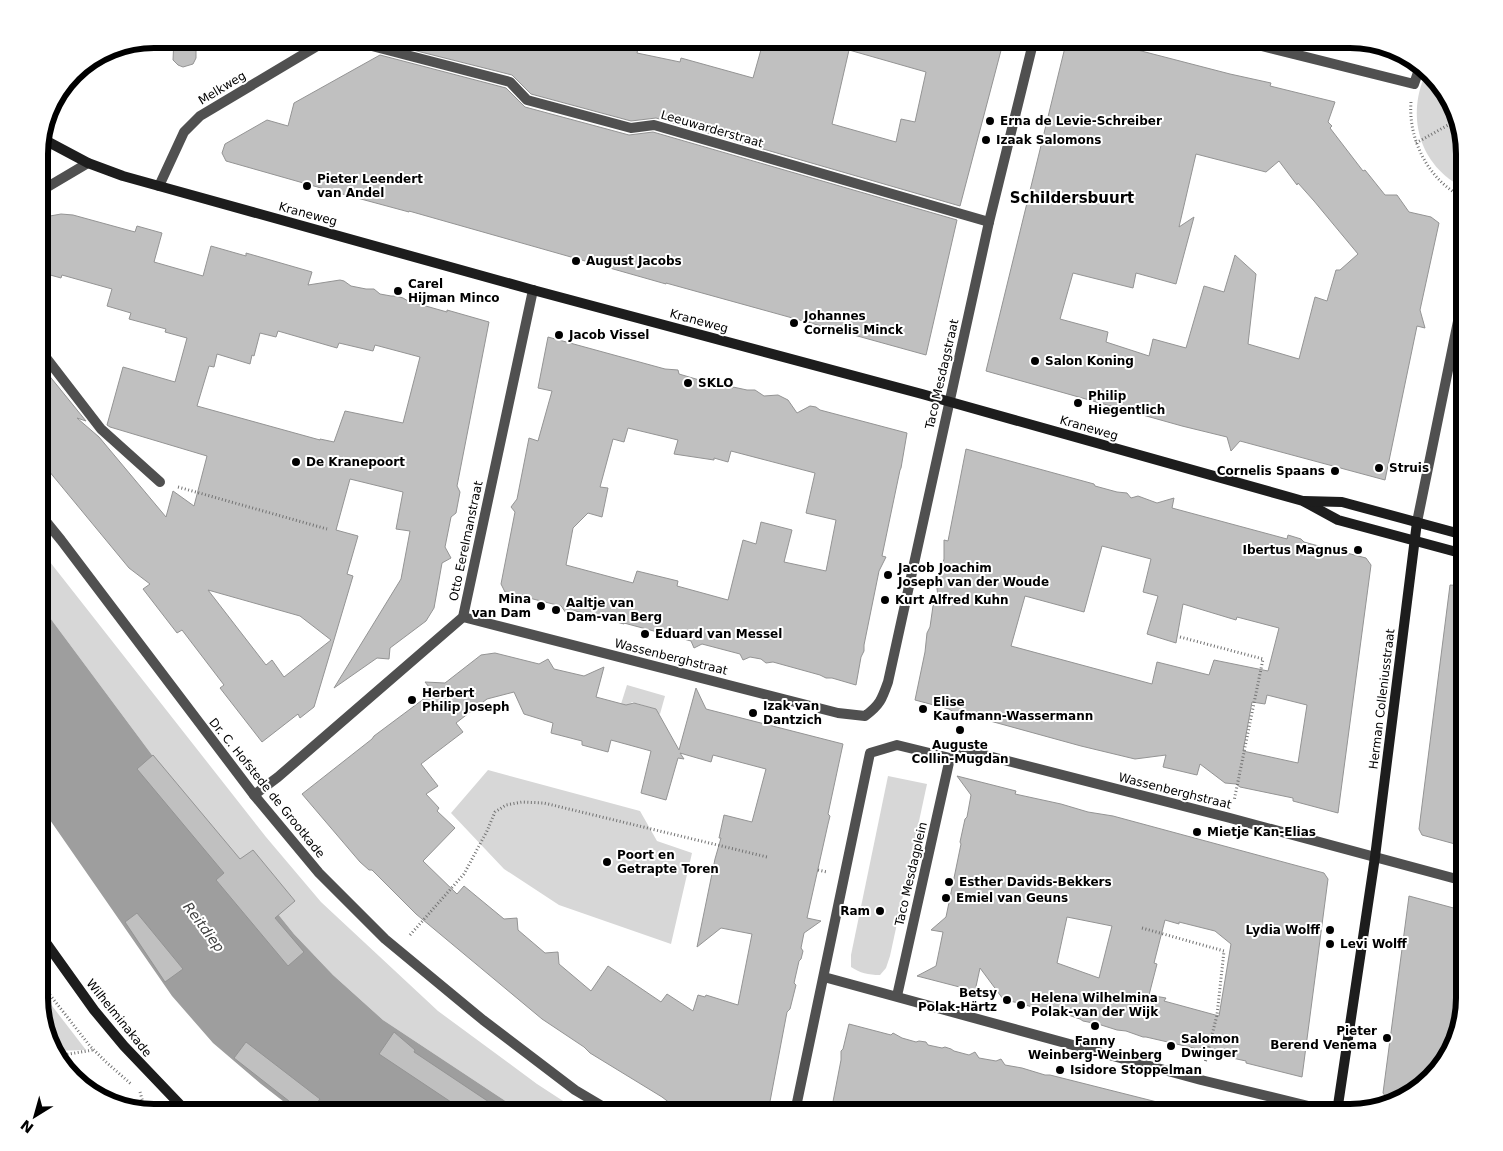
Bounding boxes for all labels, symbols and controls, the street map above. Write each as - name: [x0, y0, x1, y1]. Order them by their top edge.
- street label: Melkweg: [196, 68, 248, 108]
- street label: Leeuwarderstraat: [659, 108, 765, 150]
- place label: Erna de Levie-Schreiber: [1000, 114, 1162, 128]
- marker: Erna de Levie-Schreiber: [984, 115, 996, 127]
- place label: Izaak Salomons: [996, 133, 1101, 147]
- marker: Izaak Salomons: [980, 134, 992, 146]
- place label: Pieter Leendert van Andel: [317, 172, 423, 200]
- marker: Pieter Leendert van Andel: [301, 180, 313, 192]
- district label: Schildersbuurt: [1010, 189, 1134, 207]
- street label: Kraneweg: [277, 199, 339, 229]
- place label: August Jacobs: [586, 254, 682, 268]
- marker: August Jacobs: [570, 255, 582, 267]
- place label: Carel Hijman Minco: [408, 277, 500, 305]
- marker: Carel Hijman Minco: [392, 285, 404, 297]
- street label: Kraneweg: [668, 306, 730, 336]
- place label: Johannes Cornelis Minck: [803, 309, 904, 337]
- marker: Johannes Cornelis Minck: [788, 317, 800, 329]
- street label: Taco Mesdagstraat: [922, 317, 962, 431]
- place label: Jacob Vissel: [568, 328, 649, 342]
- marker: Jacob Vissel: [553, 329, 565, 341]
- place label: Salon Koning: [1045, 354, 1134, 368]
- marker: Salon Koning: [1029, 355, 1041, 367]
- place label: SKLO: [698, 376, 733, 390]
- marker: SKLO: [682, 377, 694, 389]
- place label: Philip Hiegentlich: [1088, 389, 1165, 417]
- marker: Philip Hiegentlich: [1072, 397, 1084, 409]
- street label: Kraneweg: [1058, 413, 1120, 443]
- place label: De Kranepoort: [306, 455, 405, 469]
- marker: De Kranepoort: [290, 456, 302, 468]
- place label: Struis: [1389, 461, 1429, 475]
- marker: Struis: [1373, 462, 1385, 474]
- place label: Cornelis Spaans: [1217, 464, 1325, 478]
- marker: Cornelis Spaans: [1329, 465, 1341, 477]
- street label: Otto Eerelmanstraat: [446, 479, 486, 602]
- place label: Ibertus Magnus: [1242, 543, 1348, 557]
- marker: Ibertus Magnus: [1352, 544, 1364, 556]
- place label: Jacob Joachim Joseph van der Woude: [897, 561, 1049, 589]
- marker: Jacob Joachim Joseph van der Woude: [882, 569, 894, 581]
- place label: Mina van Dam: [472, 592, 531, 620]
- place label: Kurt Alfred Kuhn: [895, 593, 1009, 607]
- marker: Kurt Alfred Kuhn: [879, 594, 891, 606]
- place label: Aaltje van Dam-van Berg: [566, 596, 662, 624]
- marker: Mina van Dam: [535, 600, 547, 612]
- marker: Aaltje van Dam-van Berg: [550, 604, 562, 616]
- place label: Eduard van Messel: [655, 627, 782, 641]
- marker: Eduard van Messel: [639, 628, 651, 640]
- street label: Herman Colleniusstraat: [1366, 628, 1398, 770]
- street label: Wassenberghstraat: [613, 636, 729, 678]
- place label: Herbert Philip Joseph: [422, 686, 510, 714]
- marker: Herbert Philip Joseph: [406, 694, 418, 706]
- place label: Elise Kaufmann-Wassermann: [933, 695, 1093, 723]
- place label: Izak van Dantzich: [763, 699, 822, 727]
- marker: Elise Kaufmann-Wassermann: [917, 703, 929, 715]
- marker: Izak van Dantzich: [747, 707, 759, 719]
- street label: Dr. C. Hofstede de Grootkade: [206, 715, 328, 861]
- marker: Auguste Collin-Mugdan: [954, 724, 966, 736]
- place label: Auguste Collin-Mugdan: [911, 738, 1009, 766]
- street label: Wassenberghstraat: [1117, 770, 1233, 812]
- street label: Taco Mesdagplein: [892, 821, 930, 928]
- place label: Mietje Kan-Elias: [1207, 825, 1316, 839]
- marker: Mietje Kan-Elias: [1191, 826, 1203, 838]
- place label: Poort en Getrapte Toren: [617, 848, 719, 876]
- marker: Poort en Getrapte Toren: [601, 856, 613, 868]
- place label: Esther Davids-Bekkers: [959, 875, 1112, 889]
- marker: Esther Davids-Bekkers: [943, 876, 955, 888]
- place label: Emiel van Geuns: [956, 891, 1068, 905]
- marker: Emiel van Geuns: [940, 892, 952, 904]
- water label: Reitdiep: [180, 899, 228, 955]
- place label: Ram: [840, 904, 870, 918]
- marker: Ram: [874, 905, 886, 917]
- place label: Lydia Wolff: [1245, 923, 1320, 937]
- marker: Lydia Wolff: [1324, 924, 1336, 936]
- place label: Levi Wolff: [1340, 937, 1407, 951]
- marker: Levi Wolff: [1324, 938, 1336, 950]
- street label: Wilhelminakade: [83, 976, 155, 1060]
- place label: Betsy Polak-Härtz: [918, 986, 997, 1014]
- place label: Helena Wilhelmina Polak-van der Wijk: [1031, 991, 1159, 1019]
- marker: Betsy Polak-Härtz: [1001, 994, 1013, 1006]
- marker: Helena Wilhelmina Polak-van der Wijk: [1015, 999, 1027, 1011]
- marker: Fanny Weinberg-Weinberg: [1089, 1020, 1101, 1032]
- place label: Pieter Berend Venema: [1270, 1024, 1377, 1052]
- place label: Salomon Dwinger: [1181, 1032, 1239, 1060]
- marker: Pieter Berend Venema: [1381, 1032, 1393, 1044]
- place label: Fanny Weinberg-Weinberg: [1028, 1034, 1162, 1062]
- marker: Salomon Dwinger: [1165, 1040, 1177, 1052]
- place label: Isidore Stoppelman: [1070, 1063, 1202, 1077]
- marker: Isidore Stoppelman: [1054, 1064, 1066, 1076]
- north arrow: [10, 1091, 60, 1141]
- text: N: [18, 1116, 37, 1136]

